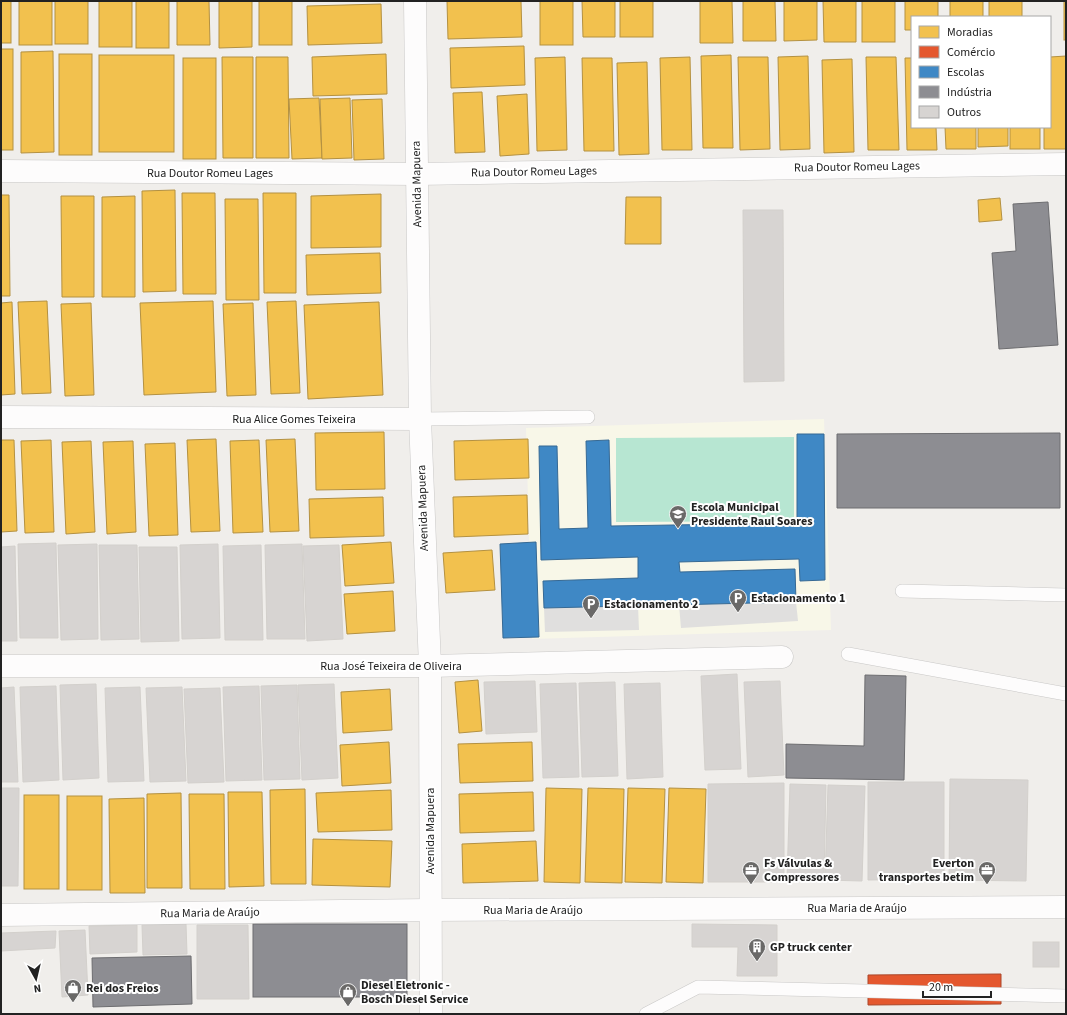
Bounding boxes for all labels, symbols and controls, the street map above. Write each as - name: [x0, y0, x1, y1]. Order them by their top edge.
- legend: [911, 16, 1051, 128]
- text: Moradias: [947, 24, 993, 41]
- text: Comércio: [947, 44, 995, 61]
- text: Escolas: [947, 64, 984, 81]
- text: Indústria: [947, 84, 992, 101]
- text: Outros: [947, 104, 981, 121]
- street label: Avenida Mapuera: [408, 141, 426, 227]
- street label: Rua Doutor Romeu Lages: [794, 157, 920, 177]
- street label: Rua Doutor Romeu Lages: [471, 162, 597, 182]
- street label: Rua Doutor Romeu Lages: [147, 165, 273, 182]
- street label: Rua Alice Gomes Teixeira: [232, 411, 356, 428]
- street label: Avenida Mapuera: [413, 465, 433, 551]
- place label: Escola Municipal Presidente Raul Soares: [691, 499, 813, 530]
- school or university icon: Escola Municipal Presidente Raul Soares: [668, 504, 688, 529]
- parking icon: Estacionamento 1: [728, 588, 748, 613]
- place label: Estacionamento 1: [751, 590, 845, 607]
- parking icon: Estacionamento 2: [581, 594, 601, 619]
- place label: Estacionamento 2: [604, 596, 698, 613]
- street label: Rua José Teixeira de Oliveira: [320, 658, 462, 675]
- street label: Avenida Mapuera: [422, 788, 439, 874]
- place label: Fs Válvulas & Compressores: [764, 855, 839, 886]
- place label: Everton transportes betim: [879, 855, 974, 886]
- office icon: Fs Válvulas & Compressores: [741, 860, 761, 885]
- office icon: Everton transportes betim: [977, 860, 997, 885]
- street label: Rua Maria de Araújo: [807, 900, 907, 917]
- street label: Rua Maria de Araújo: [483, 902, 583, 919]
- street label: Rua Maria de Araújo: [160, 904, 260, 922]
- building icon: GP truck center: [747, 937, 767, 962]
- place label: GP truck center: [770, 939, 852, 956]
- north arrow: [16, 959, 56, 999]
- scale bar: [923, 973, 991, 999]
- place label: Diesel Eletronic - Bosch Diesel Service: [361, 977, 468, 1008]
- shop icon: Rei dos Freios: [63, 978, 83, 1003]
- text: 20 m: [929, 979, 953, 996]
- text: N: [33, 980, 42, 996]
- place label: Rei dos Freios: [86, 980, 159, 997]
- shop icon: Diesel Eletronic - Bosch Diesel Service: [338, 982, 358, 1007]

